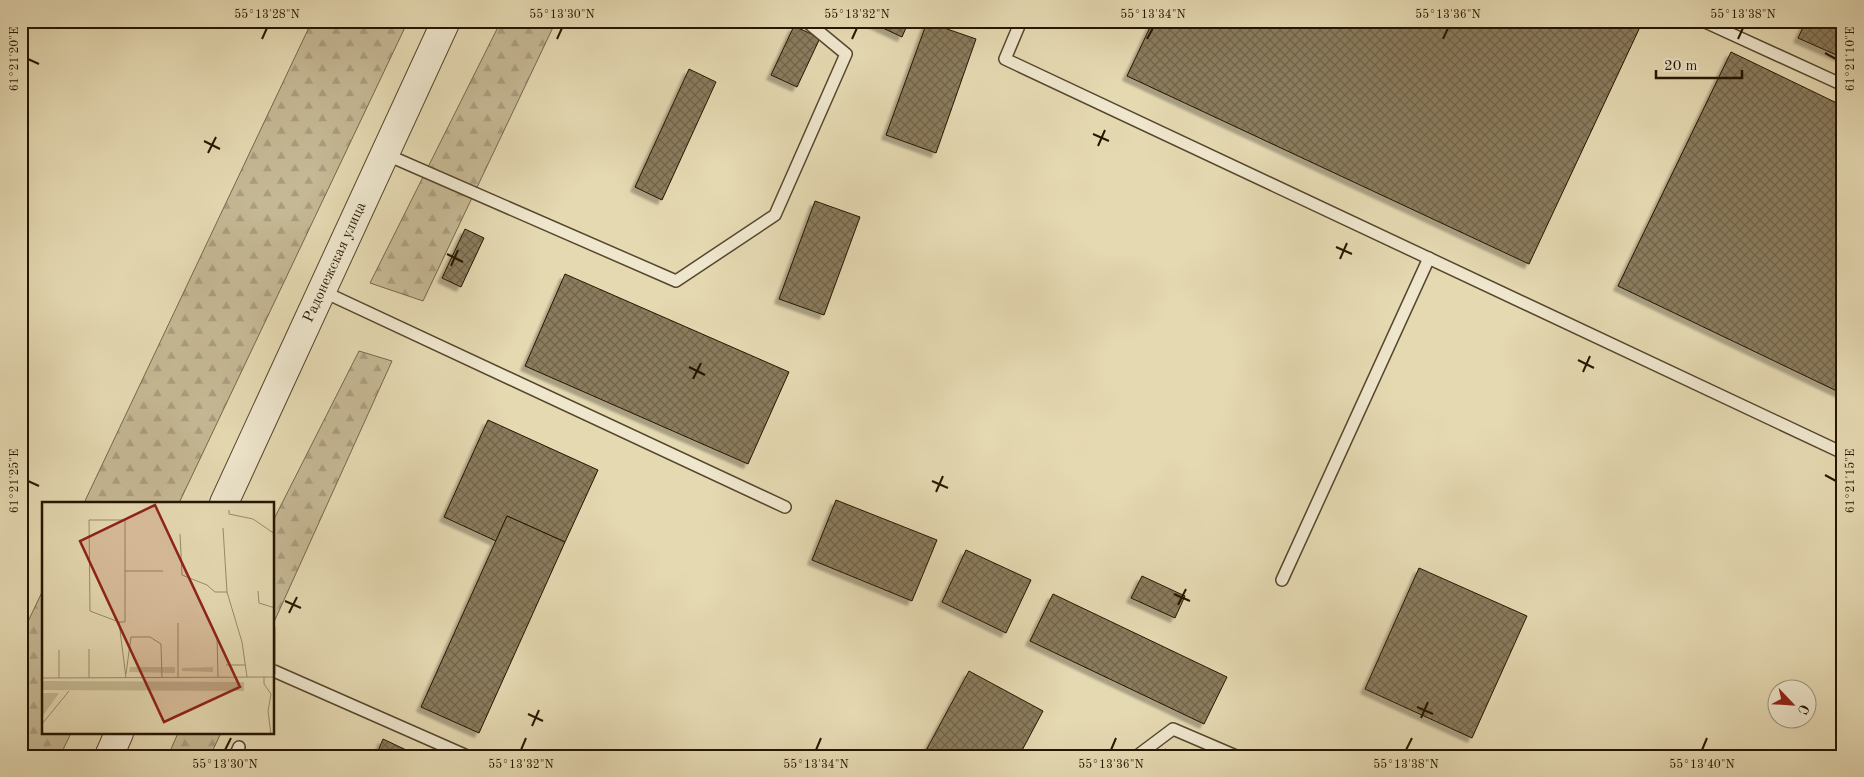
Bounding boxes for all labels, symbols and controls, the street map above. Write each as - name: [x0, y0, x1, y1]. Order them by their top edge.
- text: 55°13'28"N: [234, 8, 300, 21]
- text: 55°13'30"N: [529, 8, 595, 21]
- text: 55°13'32"N: [824, 8, 890, 21]
- text: 55°13'34"N: [1120, 8, 1186, 21]
- text: 55°13'36"N: [1415, 8, 1481, 21]
- text: 55°13'38"N: [1710, 8, 1776, 21]
- text: 61°21'20"E: [9, 27, 21, 91]
- text: 61°21'10"E: [1845, 27, 1857, 91]
- scale bar: [1656, 48, 1743, 80]
- text: 20 m: [1664, 59, 1698, 74]
- street label: Радонежская улица: [301, 199, 369, 325]
- text: 61°21'25"E: [8, 449, 21, 513]
- text: 61°21'15"E: [1844, 449, 1857, 513]
- inset map: [42, 502, 275, 734]
- north arrow: [1766, 680, 1816, 730]
- text: С: [1795, 702, 1811, 716]
- text: 55°13'30"N: [192, 758, 258, 771]
- text: 55°13'32"N: [488, 758, 554, 771]
- text: 55°13'34"N: [783, 758, 849, 771]
- text: 55°13'36"N: [1078, 758, 1144, 771]
- text: 55°13'38"N: [1373, 758, 1439, 771]
- text: 55°13'40"N: [1669, 758, 1735, 771]

